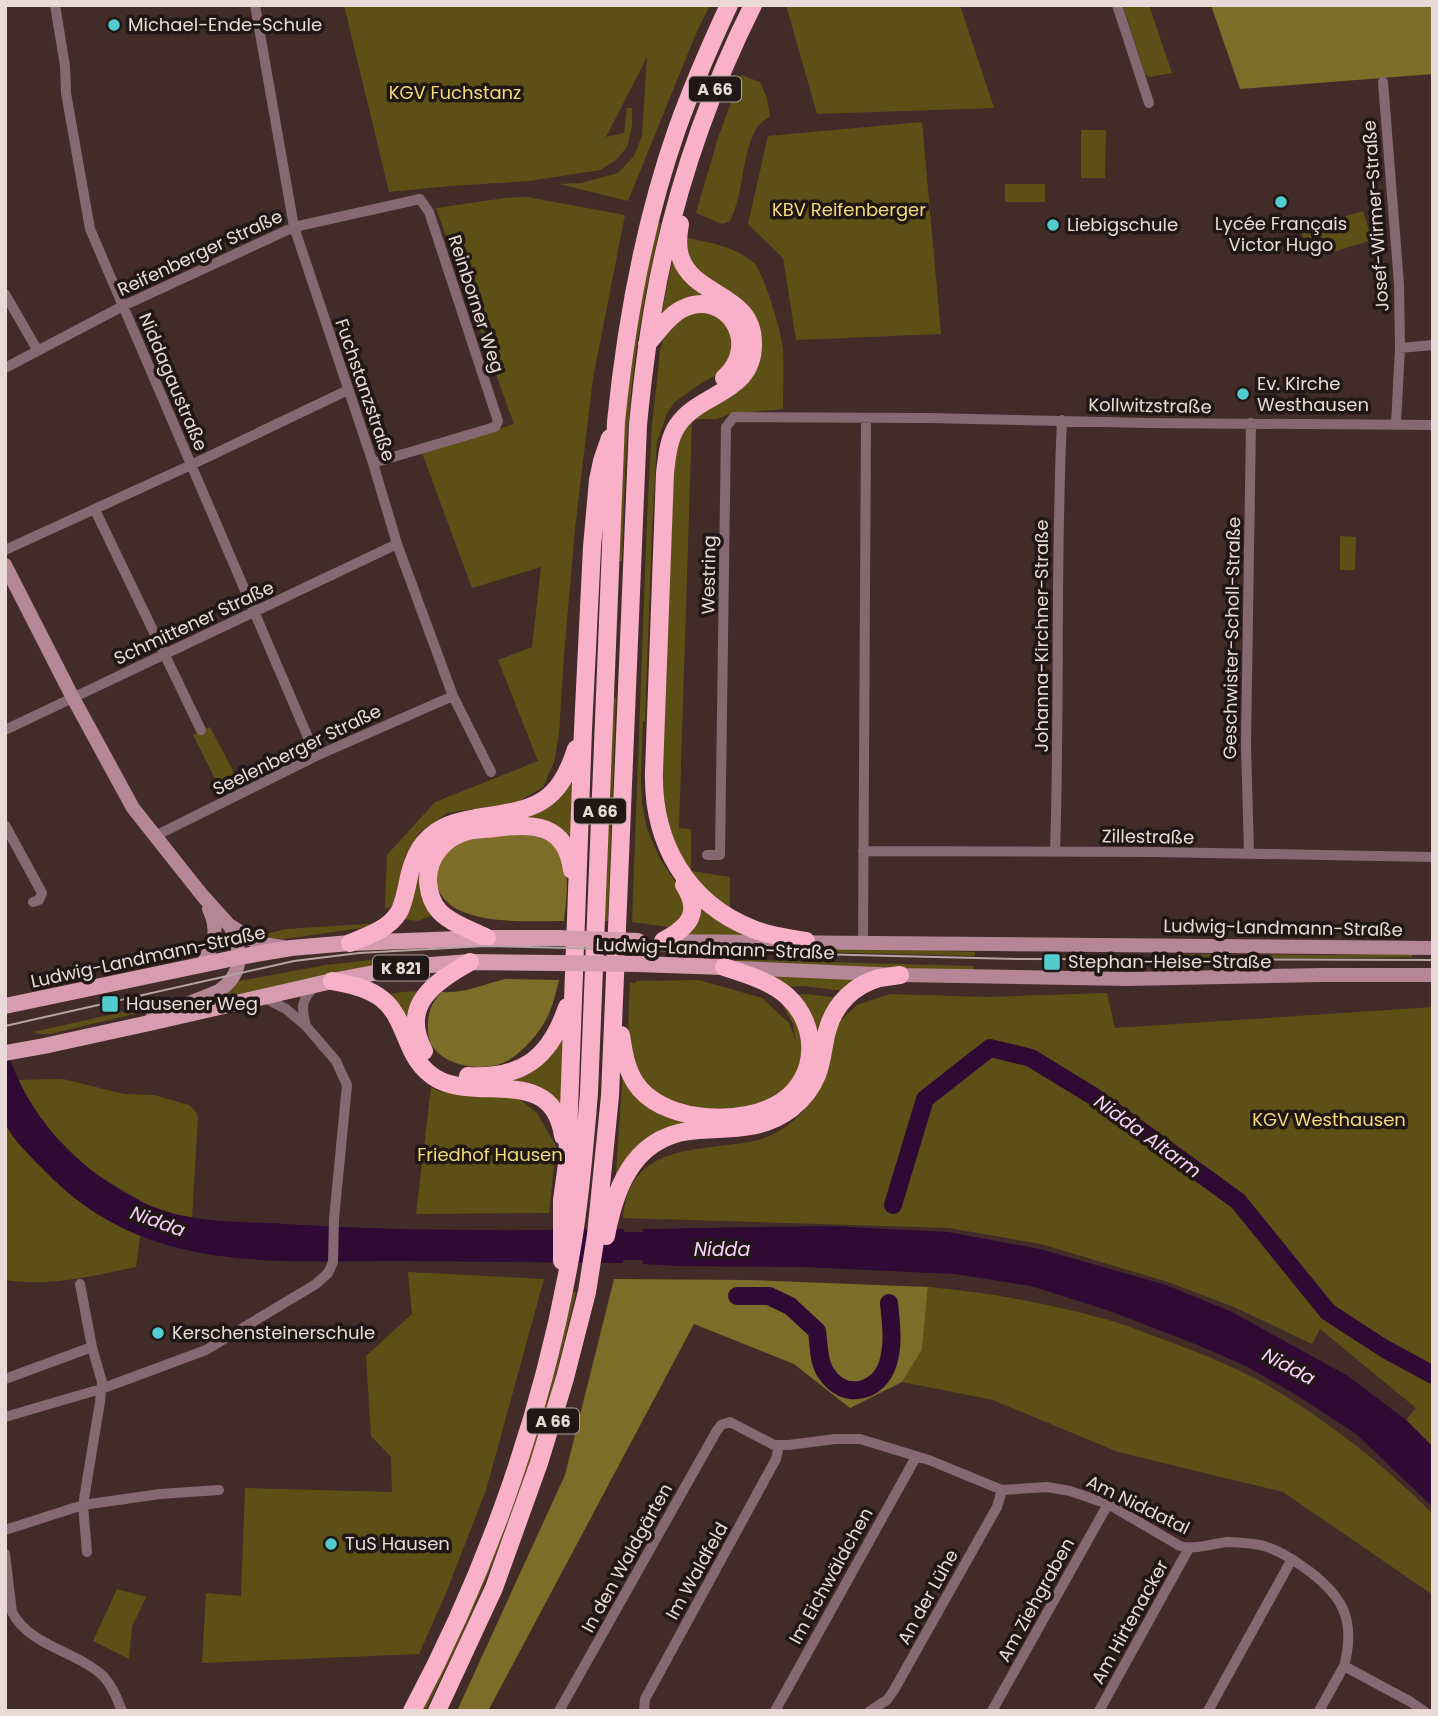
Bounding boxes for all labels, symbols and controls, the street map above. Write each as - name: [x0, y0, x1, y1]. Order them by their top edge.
- place label: Michael-Ende-Schule: [128, 12, 322, 37]
- marker: Michael-Ende-Schule: [106, 17, 122, 33]
- road number: A 66: [689, 76, 741, 102]
- park label: KGV Fuchstanz: [389, 80, 521, 105]
- street label: Josef-Wirmer-Straße: [1356, 119, 1395, 313]
- marker: Lycée Français Victor Hugo: [1273, 194, 1289, 210]
- park label: KBV Reifenberger: [772, 197, 926, 222]
- street label: Reifenberger Straße: [113, 203, 286, 302]
- place label: Lycée Français Victor Hugo: [1215, 211, 1347, 257]
- place label: Liebigschule: [1067, 212, 1178, 237]
- marker: Liebigschule: [1045, 217, 1061, 233]
- street label: Reinborner Weg: [442, 232, 511, 376]
- street label: Niddagaustraße: [133, 309, 214, 455]
- street label: Fuchstanzstraße: [329, 315, 402, 464]
- place label: Ev. Kirche Westhausen: [1257, 371, 1369, 417]
- marker: Ev. Kirche Westhausen: [1235, 386, 1251, 402]
- street label: Kollwitzstraße: [1088, 392, 1212, 419]
- street label: Geschwister-Scholl-Straße: [1217, 516, 1246, 760]
- street label: Johanna-Kirchner-Straße: [1029, 520, 1054, 752]
- street label: Westring: [695, 535, 722, 615]
- street label: Schmittener Straße: [110, 574, 278, 671]
- street label: Seelenberger Straße: [208, 698, 385, 801]
- road number: A 66: [574, 798, 626, 824]
- street label: Zillestraße: [1102, 823, 1194, 850]
- street label: Ludwig-Landmann-Straße: [1163, 913, 1403, 942]
- street label: Ludwig-Landmann-Straße: [28, 919, 268, 994]
- street label: Ludwig-Landmann-Straße: [595, 932, 835, 965]
- place label: Stephan-Heise-Straße: [1068, 949, 1272, 974]
- marker: Stephan-Heise-Straße: [1042, 952, 1062, 972]
- road number: K 821: [373, 956, 429, 980]
- place label: Hausener Weg: [126, 991, 258, 1016]
- marker: Hausener Weg: [100, 994, 120, 1014]
- water label: Nidda Altarm: [1089, 1088, 1207, 1184]
- park label: KGV Westhausen: [1252, 1107, 1406, 1132]
- park label: Friedhof Hausen: [417, 1142, 563, 1167]
- water label: Nidda: [127, 1199, 189, 1244]
- water label: Nidda: [694, 1236, 750, 1263]
- place label: Kerschensteinerschule: [172, 1320, 375, 1345]
- marker: Kerschensteinerschule: [150, 1325, 166, 1341]
- water label: Nidda: [1257, 1341, 1320, 1392]
- road number: A 66: [527, 1408, 579, 1434]
- street label: Am Niddatal: [1082, 1469, 1194, 1540]
- street label: In den Waldgärten: [575, 1479, 678, 1637]
- street label: Im Eichwäldchen: [783, 1503, 878, 1649]
- street label: Im Waldfeld: [659, 1518, 734, 1624]
- place label: TuS Hausen: [345, 1531, 450, 1556]
- street label: Am Ziehgraben: [991, 1533, 1080, 1666]
- marker: TuS Hausen: [323, 1536, 339, 1552]
- street label: An der Lühe: [891, 1545, 964, 1649]
- street label: Am Hirtenacker: [1085, 1555, 1174, 1688]

